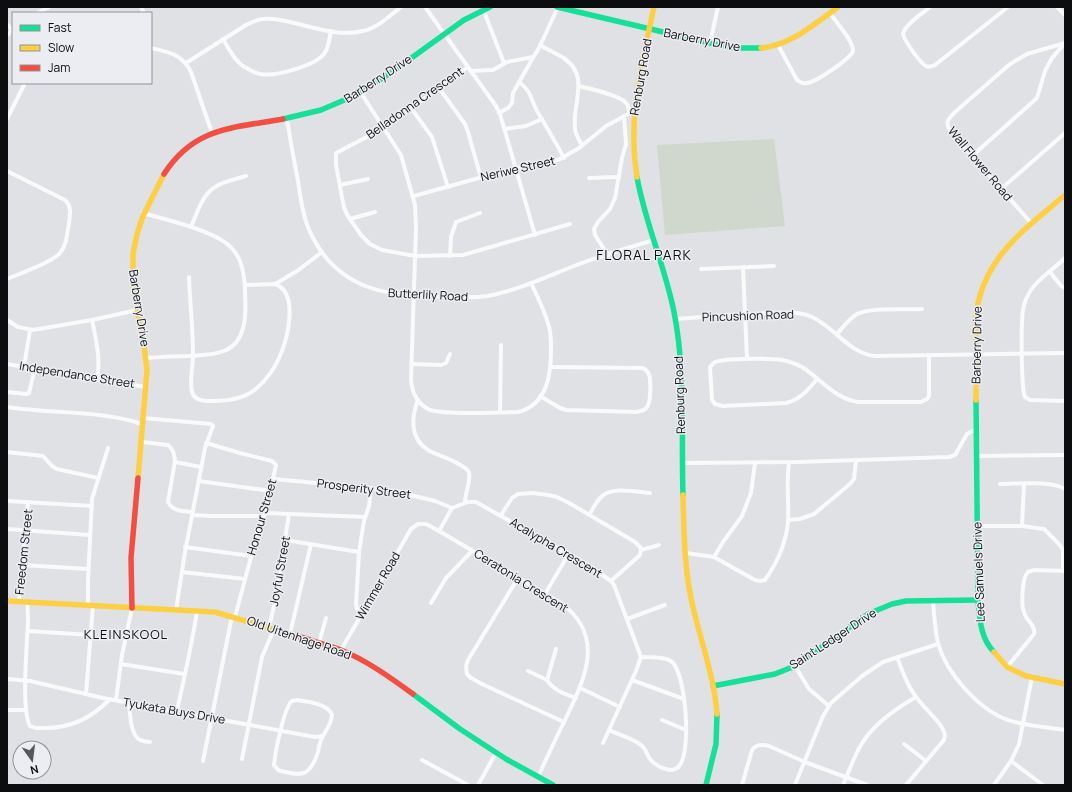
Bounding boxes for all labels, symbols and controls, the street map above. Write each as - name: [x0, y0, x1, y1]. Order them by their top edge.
- legend: [12, 12, 152, 84]
- text: Fast: [48, 19, 72, 36]
- street label: Barberry Drive: [662, 24, 742, 55]
- street label: Renburg Road: [625, 37, 656, 117]
- text: Slow: [48, 39, 74, 56]
- street label: Barberry Drive: [340, 50, 415, 107]
- text: Jam: [48, 59, 70, 76]
- street label: Belladonna Crescent: [363, 62, 467, 143]
- street label: Wall Flower Road: [944, 123, 1017, 204]
- street label: Neriwe Street: [479, 152, 557, 185]
- district label: FLORAL PARK: [596, 245, 692, 264]
- street label: Barberry Drive: [125, 268, 154, 348]
- street label: Butterlily Road: [387, 284, 469, 305]
- street label: Pincushion Road: [702, 305, 794, 326]
- street label: Barberry Drive: [967, 306, 986, 384]
- street label: Renburg Road: [670, 356, 689, 434]
- street label: Independance Street: [18, 357, 136, 392]
- street label: Prosperity Street: [316, 474, 412, 503]
- street label: Honour Street: [243, 477, 281, 557]
- street label: Freedom Street: [11, 508, 36, 596]
- street label: Acalypha Crescent: [507, 513, 606, 582]
- street label: Lee Samuels Drive: [968, 522, 989, 623]
- street label: Joyful Street: [265, 534, 294, 607]
- street label: Ceratonia Crescent: [471, 545, 572, 617]
- street label: Wimmer Road: [351, 548, 404, 623]
- street label: Saint Ledger Drive: [786, 604, 879, 673]
- street label: Old Uitenhage Road: [245, 612, 354, 663]
- district label: KLEINSKOOL: [84, 625, 168, 643]
- street label: Tyukata Buys Drive: [121, 693, 227, 728]
- north arrow: [12, 740, 52, 780]
- text: N: [29, 762, 40, 778]

